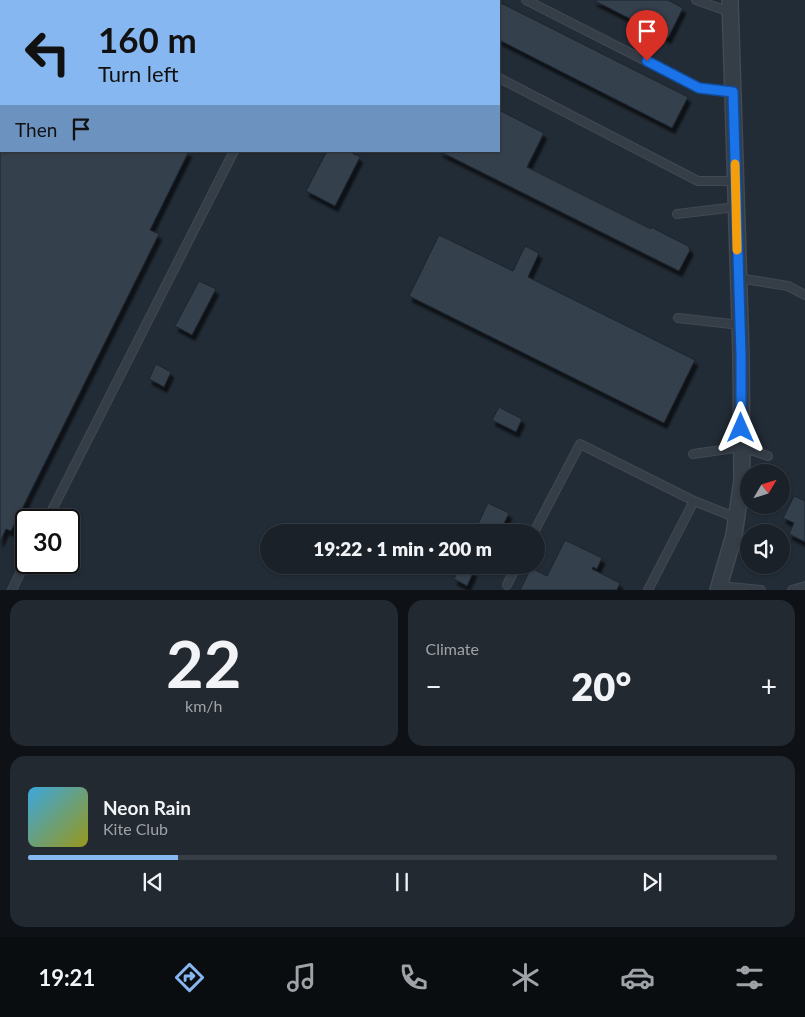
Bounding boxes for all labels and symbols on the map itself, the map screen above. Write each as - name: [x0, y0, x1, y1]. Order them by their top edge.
- pin: [626, 10, 668, 61]
- position arrow: [714, 401, 766, 453]
- north arrow: [740, 464, 790, 514]
- speed limit sign: 30: [15, 509, 80, 574]

